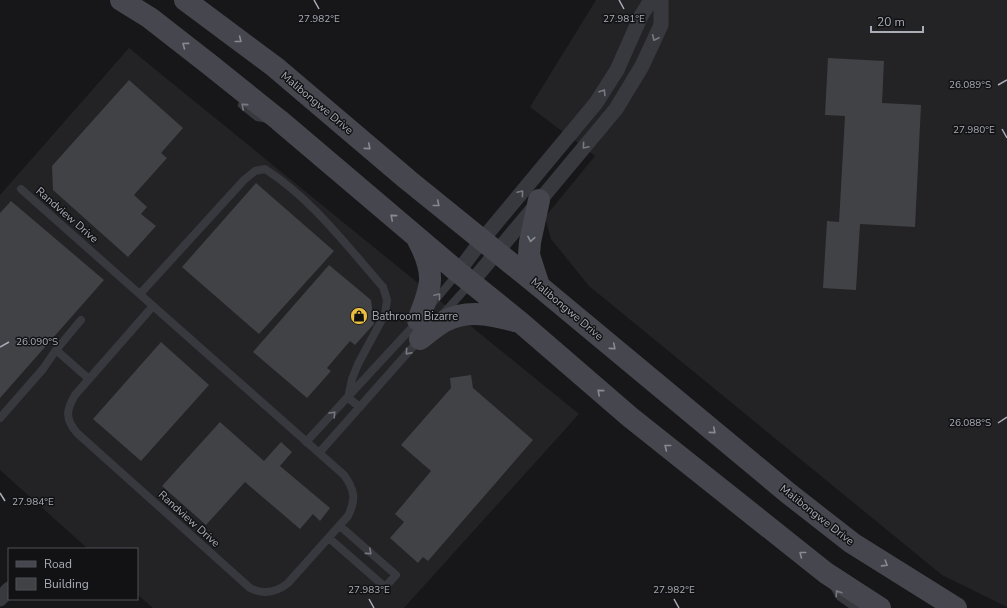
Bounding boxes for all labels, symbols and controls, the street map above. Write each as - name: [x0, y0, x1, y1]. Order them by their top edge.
- scale bar: [871, 8, 923, 34]
- text: 27.982°E: [298, 12, 340, 26]
- text: 27.981°E: [603, 12, 645, 26]
- text: 20 m: [877, 14, 905, 30]
- one-way arrow: [652, 33, 660, 41]
- one-way arrow: [235, 35, 242, 43]
- one-way arrow: [182, 43, 189, 50]
- street label: Malibongwe Drive: [278, 68, 356, 138]
- text: 26.089°S: [949, 78, 991, 92]
- one-way arrow: [599, 89, 606, 96]
- one-way arrow: [242, 104, 249, 111]
- text: 27.980°E: [953, 123, 995, 137]
- one-way arrow: [582, 142, 589, 149]
- one-way arrow: [364, 143, 371, 150]
- street label: Randview Drive: [33, 184, 101, 246]
- one-way arrow: [516, 190, 523, 197]
- one-way arrow: [433, 200, 440, 207]
- one-way arrow: [390, 215, 397, 222]
- one-way arrow: [527, 235, 536, 242]
- street label: Malibongwe Drive: [528, 274, 606, 344]
- one-way arrow: [434, 294, 441, 301]
- shop icon: Bathroom Bizarre: [349, 306, 369, 326]
- place label: Bathroom Bizarre: [372, 309, 458, 324]
- text: 26.090°S: [16, 335, 58, 349]
- one-way arrow: [608, 343, 615, 350]
- one-way arrow: [406, 347, 413, 355]
- one-way arrow: [597, 389, 605, 396]
- one-way arrow: [328, 411, 336, 419]
- text: 26.088°S: [949, 416, 991, 430]
- one-way arrow: [708, 426, 715, 433]
- one-way arrow: [665, 445, 672, 452]
- street label: Malibongwe Drive: [777, 481, 857, 549]
- street label: Randview Drive: [155, 487, 223, 551]
- text: 27.984°E: [12, 495, 54, 509]
- one-way arrow: [365, 547, 372, 554]
- legend: [8, 548, 138, 600]
- one-way arrow: [800, 551, 807, 558]
- text: Road: [44, 556, 72, 572]
- one-way arrow: [881, 559, 888, 566]
- text: Building: [44, 576, 89, 592]
- text: 27.983°E: [348, 583, 390, 597]
- text: 27.982°E: [653, 583, 695, 597]
- one-way arrow: [835, 590, 843, 597]

